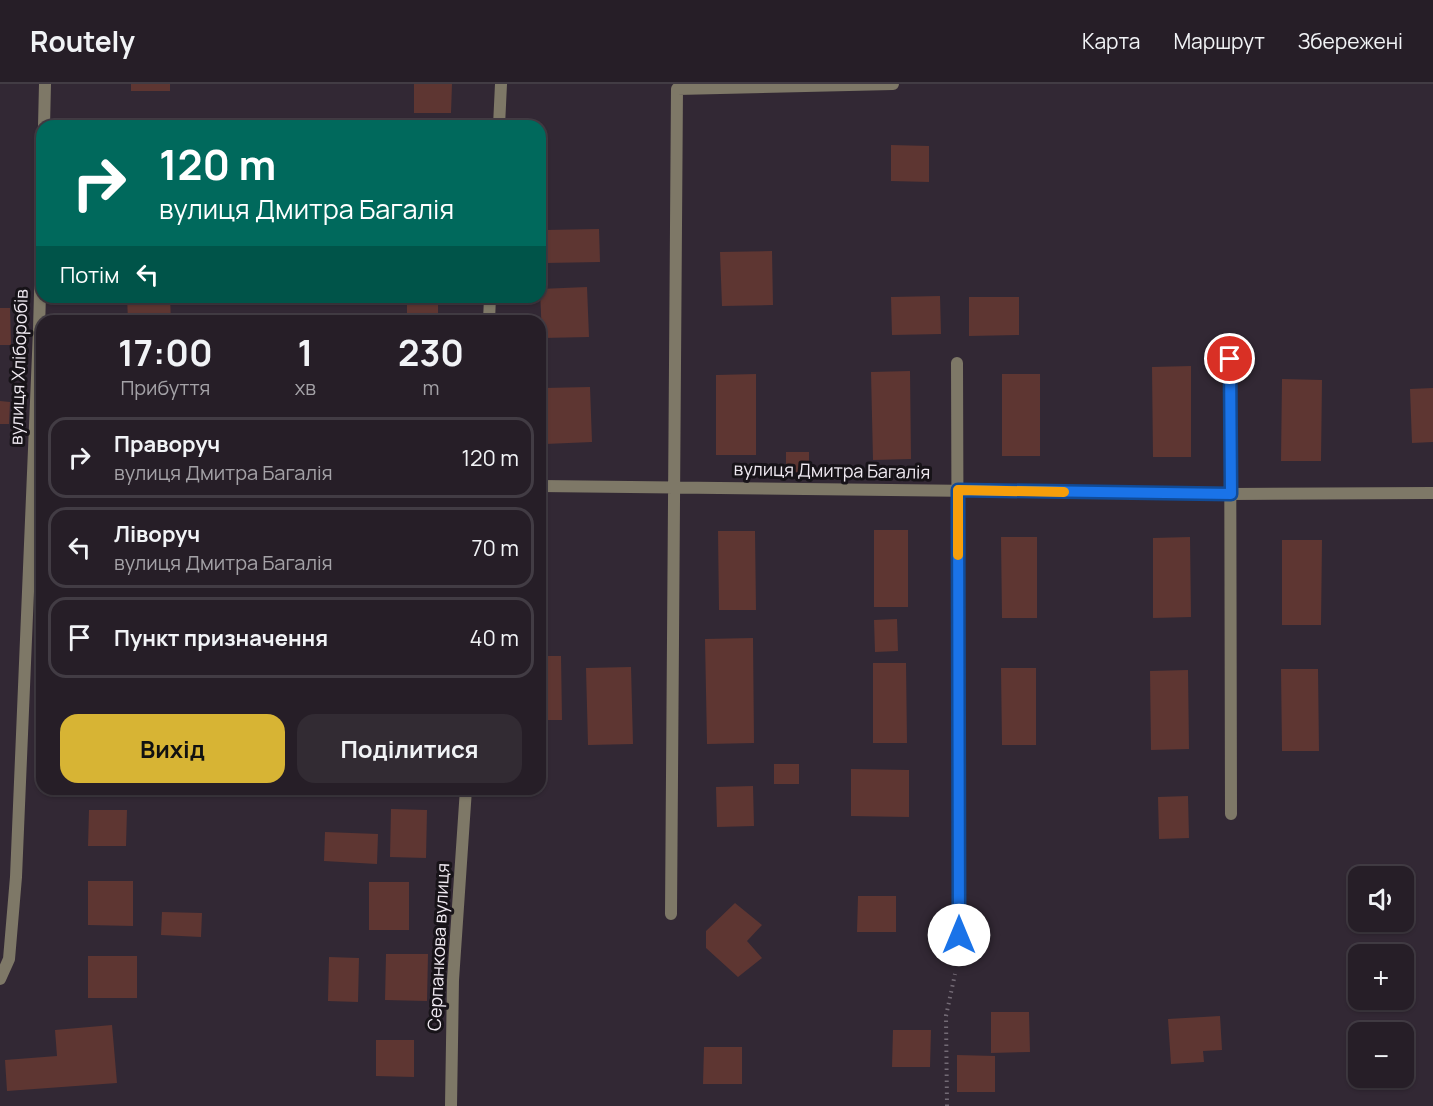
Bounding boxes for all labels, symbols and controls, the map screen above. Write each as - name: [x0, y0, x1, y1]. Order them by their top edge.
- text: Routely: [30, 22, 135, 60]
- text: Карта: [1082, 27, 1140, 55]
- text: Маршрут: [1173, 27, 1265, 55]
- text: Збережені: [1298, 27, 1403, 55]
- text: 120 m: [159, 135, 276, 193]
- icon: right: [60, 144, 138, 222]
- text: вулиця Дмитра Багалія: [159, 190, 454, 227]
- icon: left: [131, 258, 164, 291]
- text: Потім: [60, 260, 119, 290]
- street label: вулиця Хліборобів: [3, 288, 33, 445]
- text: 17:00: [118, 328, 213, 377]
- text: 1: [297, 328, 313, 377]
- text: 230: [398, 328, 464, 377]
- pin: [1204, 333, 1255, 384]
- icon: arrive: [1213, 342, 1246, 375]
- text: Прибуття: [120, 374, 210, 401]
- text: хв: [295, 374, 316, 401]
- text: m: [422, 374, 439, 401]
- text: Праворуч: [114, 429, 220, 459]
- icon: right: [63, 441, 96, 474]
- text: 120 m: [461, 443, 519, 473]
- street label: вулиця Дмитра Багалія: [733, 456, 931, 484]
- text: вулиця Дмитра Багалія: [114, 459, 333, 486]
- text: Ліворуч: [114, 519, 200, 549]
- icon: left: [63, 531, 96, 564]
- text: 70 m: [471, 533, 519, 563]
- text: вулиця Дмитра Багалія: [114, 549, 333, 576]
- icon: arrive: [63, 621, 96, 654]
- text: Пункт призначення: [114, 623, 328, 653]
- text: 40 m: [470, 623, 519, 653]
- button: Вихід: [60, 714, 285, 783]
- button: Поділитися: [297, 714, 522, 783]
- street label: Серпанкова вулиця: [422, 862, 454, 1031]
- map controls: [1348, 866, 1414, 1088]
- button: sound: [1348, 866, 1414, 932]
- position arrow: [927, 903, 991, 967]
- button: +: [1348, 944, 1414, 1010]
- button: −: [1348, 1022, 1414, 1088]

